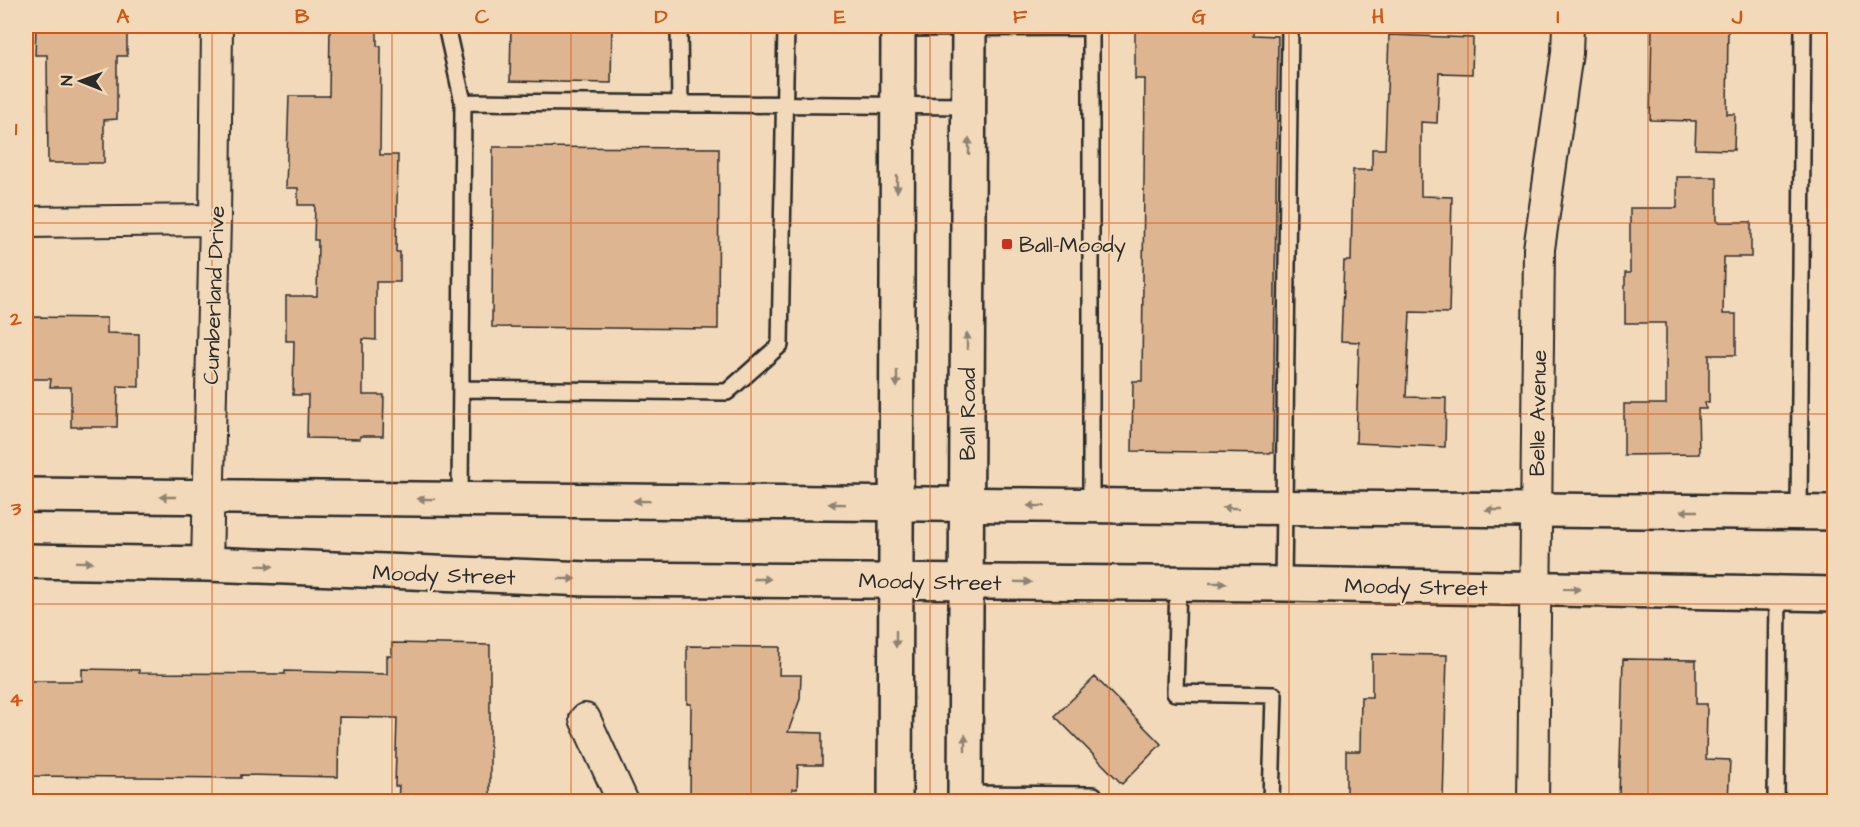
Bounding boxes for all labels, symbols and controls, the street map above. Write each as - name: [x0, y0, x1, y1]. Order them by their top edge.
- text: A: [117, 3, 130, 31]
- text: B: [295, 3, 310, 31]
- text: C: [475, 3, 490, 31]
- text: D: [655, 3, 668, 31]
- text: E: [834, 3, 846, 31]
- text: F: [1013, 3, 1028, 31]
- text: G: [1192, 3, 1206, 31]
- text: H: [1372, 3, 1384, 31]
- text: I: [1556, 3, 1560, 31]
- text: J: [1731, 3, 1743, 31]
- north arrow: [51, 51, 111, 111]
- text: N: [56, 76, 78, 86]
- text: 1: [15, 115, 18, 143]
- one-way arrow: [964, 137, 974, 156]
- one-way arrow: [892, 175, 902, 194]
- street label: Cumberland Drive: [196, 205, 233, 385]
- place label: Ball-Moody: [1019, 230, 1126, 262]
- marker: Ball-Moody: [1000, 237, 1014, 251]
- text: 2: [9, 305, 22, 333]
- one-way arrow: [962, 332, 972, 351]
- street label: Belle Avenue: [1522, 349, 1555, 477]
- street label: Ball Road: [953, 367, 984, 461]
- one-way arrow: [892, 370, 902, 389]
- one-way arrow: [159, 492, 178, 501]
- one-way arrow: [417, 494, 436, 504]
- text: 3: [10, 495, 22, 523]
- one-way arrow: [633, 497, 652, 506]
- one-way arrow: [828, 499, 847, 509]
- one-way arrow: [1027, 501, 1046, 511]
- one-way arrow: [1222, 503, 1241, 513]
- one-way arrow: [1485, 505, 1504, 515]
- one-way arrow: [1680, 507, 1699, 516]
- one-way arrow: [74, 557, 93, 567]
- street label: Moody Street: [372, 558, 516, 594]
- one-way arrow: [256, 562, 275, 571]
- street label: Moody Street: [858, 566, 1002, 600]
- street label: Moody Street: [1344, 571, 1488, 605]
- one-way arrow: [558, 574, 577, 583]
- one-way arrow: [753, 574, 772, 584]
- one-way arrow: [1014, 577, 1033, 586]
- one-way arrow: [1209, 579, 1228, 588]
- one-way arrow: [1563, 584, 1582, 593]
- one-way arrow: [891, 629, 901, 648]
- text: 4: [9, 686, 23, 714]
- one-way arrow: [960, 734, 970, 753]

